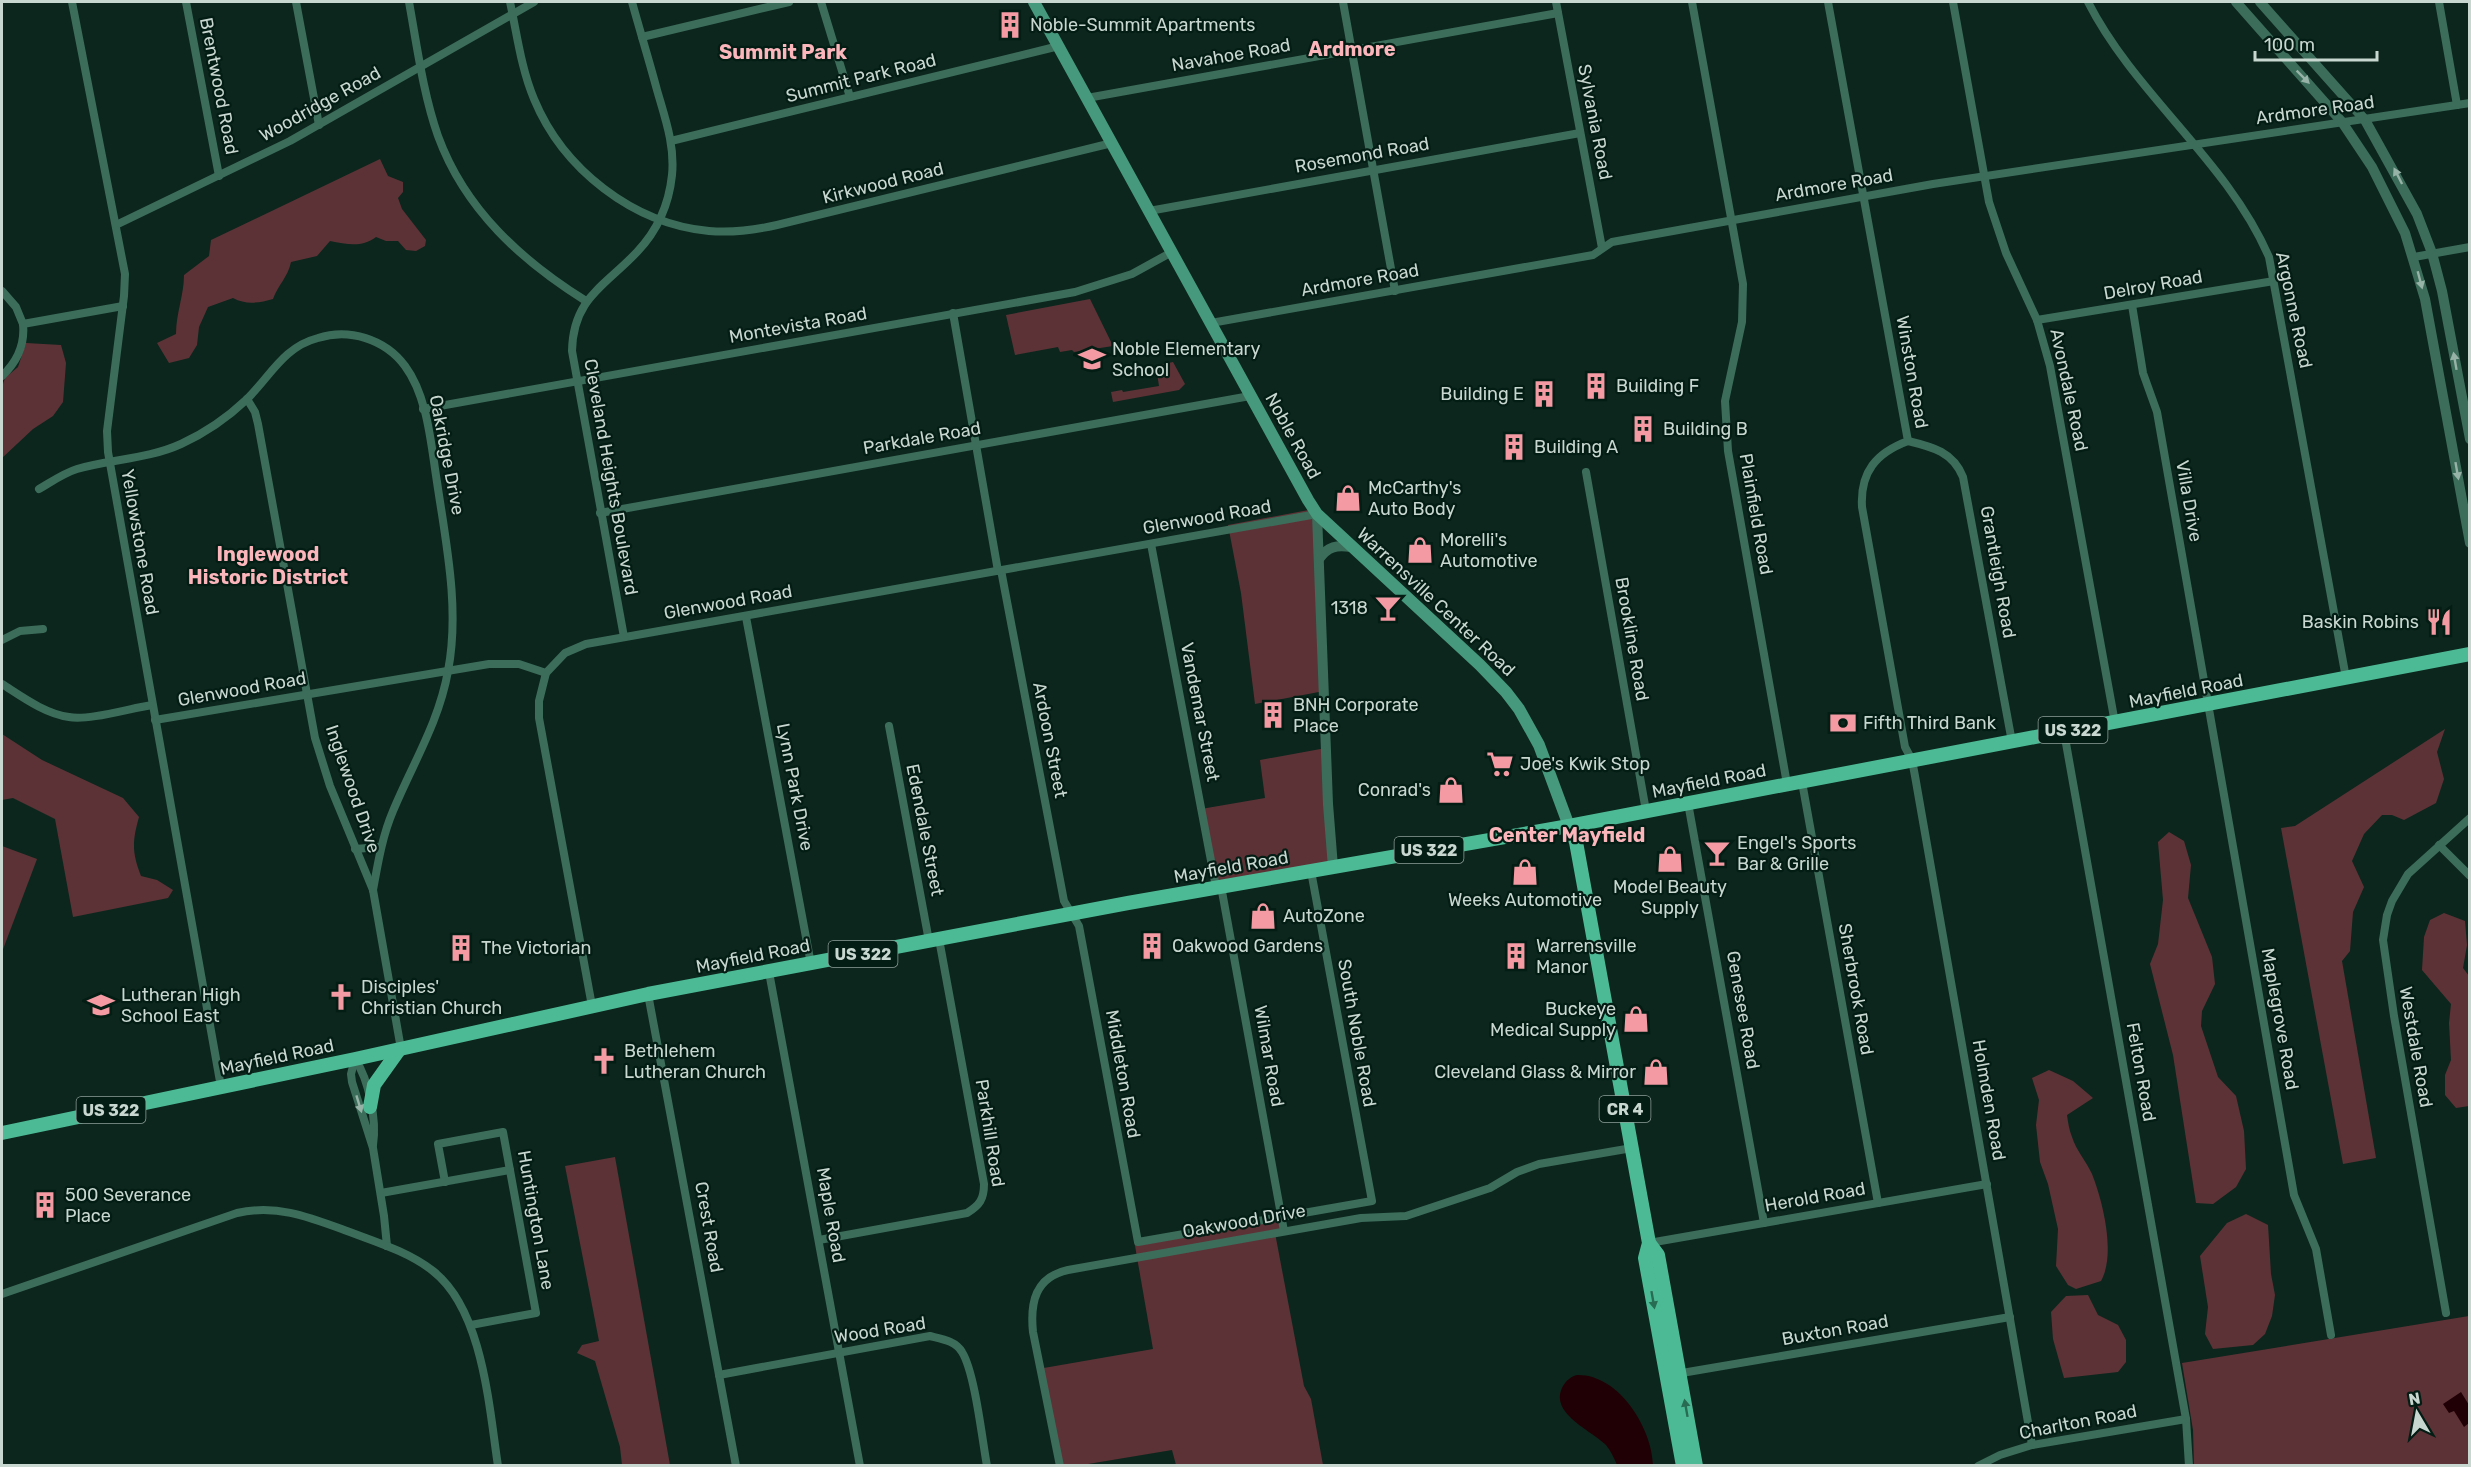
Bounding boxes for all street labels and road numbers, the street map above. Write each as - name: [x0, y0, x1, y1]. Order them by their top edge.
- street label: Brentwood Road: [195, 16, 243, 156]
- street label: Navahoe Road: [1170, 34, 1292, 76]
- street label: Summit Park Road: [784, 49, 938, 107]
- street label: Woodridge Road: [256, 62, 384, 146]
- street label: Sylvania Road: [1573, 62, 1617, 182]
- street label: Ardmore Road: [2254, 91, 2376, 129]
- street label: Rosemond Road: [1293, 132, 1431, 178]
- street label: Kirkwood Road: [820, 157, 946, 209]
- street label: Ardmore Road: [1773, 164, 1895, 206]
- street label: Argonne Road: [2271, 250, 2317, 370]
- street label: Ardmore Road: [1299, 259, 1421, 301]
- street label: Delroy Road: [2102, 265, 2204, 305]
- street label: Montevista Road: [727, 302, 869, 348]
- street label: Winston Road: [1891, 314, 1933, 430]
- street label: Avondale Road: [2045, 327, 2093, 453]
- street label: Cleveland Heights Boulevard: [579, 357, 643, 597]
- street label: Noble Road: [1260, 389, 1326, 483]
- street label: Oakridge Drive: [425, 393, 469, 517]
- street label: Parkdale Road: [861, 417, 983, 459]
- street label: Plainfield Road: [1734, 451, 1778, 577]
- street label: Villa Drive: [2171, 458, 2207, 544]
- street label: Yellowstone Road: [116, 467, 164, 617]
- street label: Glenwood Road: [1141, 495, 1273, 539]
- street label: Grantleigh Road: [1976, 504, 2020, 640]
- street label: Warrensville Center Road: [1352, 523, 1520, 681]
- street label: Brookline Road: [1610, 575, 1654, 703]
- street label: Glenwood Road: [662, 580, 794, 624]
- street label: Vandemar Street: [1176, 641, 1224, 783]
- street label: Glenwood Road: [176, 667, 308, 711]
- street label: Mayfield Road: [2127, 669, 2245, 713]
- street label: Ardoon Street: [1028, 680, 1072, 800]
- road number: US 322: [2038, 717, 2108, 743]
- street label: Lynn Park Drive: [772, 721, 818, 853]
- street label: Inglewood Drive: [321, 722, 385, 856]
- street label: Mayfield Road: [1650, 759, 1768, 803]
- street label: Edendale Street: [901, 762, 949, 898]
- road number: US 322: [1394, 837, 1464, 863]
- street label: Mayfield Road: [1172, 846, 1290, 888]
- street label: Sherbrook Road: [1834, 921, 1878, 1057]
- street label: Mayfield Road: [694, 934, 812, 978]
- road number: US 322: [828, 941, 898, 967]
- street label: Maplegrove Road: [2257, 946, 2303, 1092]
- street label: Genesee Road: [1722, 949, 1764, 1071]
- street label: South Noble Road: [1333, 957, 1381, 1109]
- street label: Westdale Road: [2395, 985, 2437, 1109]
- street label: Wilmar Road: [1249, 1004, 1289, 1108]
- street label: Middleton Road: [1101, 1008, 1145, 1140]
- street label: Felton Road: [2121, 1021, 2161, 1123]
- street label: Mayfield Road: [218, 1034, 336, 1080]
- street label: Holmden Road: [1968, 1038, 2010, 1162]
- street label: Parkhill Road: [971, 1078, 1009, 1188]
- road number: CR 4: [1600, 1096, 1650, 1122]
- road number: US 322: [76, 1097, 146, 1123]
- street label: Huntington Lane: [513, 1149, 559, 1291]
- street label: Maple Road: [812, 1166, 850, 1264]
- street label: Herold Road: [1763, 1177, 1867, 1217]
- street label: Crest Road: [690, 1180, 728, 1274]
- street label: Oakwood Drive: [1181, 1199, 1307, 1243]
- street label: Buxton Road: [1780, 1310, 1890, 1350]
- street label: Wood Road: [833, 1312, 927, 1348]
- street label: Charlton Road: [2017, 1400, 2139, 1444]

